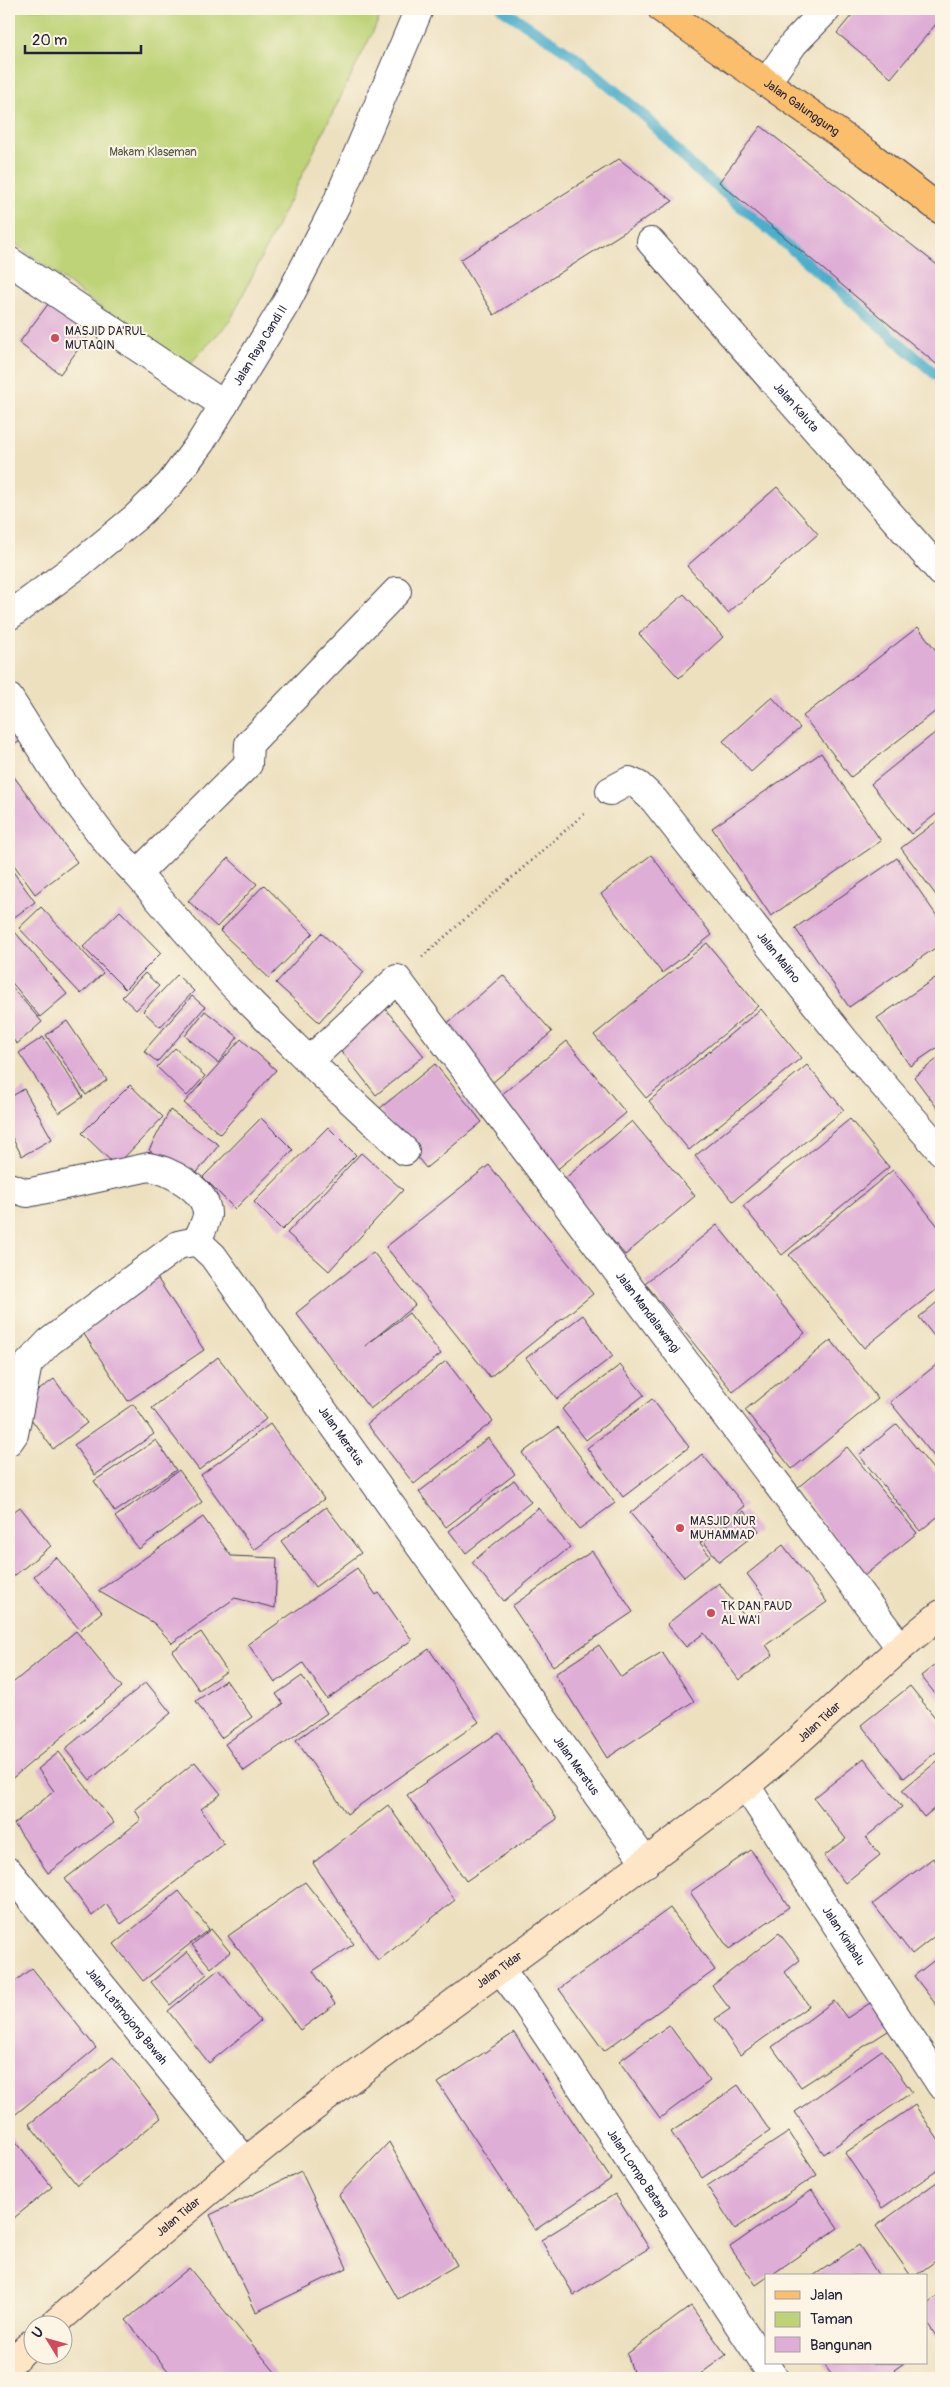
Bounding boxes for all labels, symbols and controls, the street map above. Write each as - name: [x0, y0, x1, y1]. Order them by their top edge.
- scale bar: [25, 22, 141, 54]
- text: 20 m: [32, 31, 67, 50]
- street label: Jalan Galunggung: [761, 76, 843, 139]
- park label: Makam Klaseman: [109, 145, 197, 160]
- street label: Jalan Raya Candi II: [230, 302, 290, 388]
- place label: MASJID DA'RUL MUTAQIN: [65, 324, 146, 353]
- marker: MASJID DA'RUL MUTAQIN: [49, 332, 61, 344]
- street label: Jalan Kaluta: [770, 379, 822, 435]
- street label: Jalan Malino: [754, 929, 804, 987]
- street label: Jalan Mandalawangi: [613, 1269, 683, 1356]
- street label: Jalan Meratus: [315, 1403, 368, 1469]
- place label: MASJID NUR MUHAMMAD: [690, 1514, 756, 1543]
- marker: MASJID NUR MUHAMMAD: [674, 1522, 686, 1534]
- place label: TK DAN PAUD AL WA'I: [721, 1599, 793, 1628]
- marker: TK DAN PAUD AL WA'I: [705, 1607, 717, 1619]
- street label: Jalan Tidar: [794, 1698, 844, 1746]
- street label: Jalan Meratus: [550, 1733, 603, 1799]
- street label: Jalan Kinibalu: [819, 1904, 868, 1968]
- street label: Jalan Tidar: [473, 1948, 526, 1992]
- street label: Jalan Latimojong Bawah: [83, 1964, 171, 2068]
- street label: Jalan Lompo Batang: [604, 2126, 673, 2220]
- street label: Jalan Tidar: [153, 2193, 204, 2240]
- legend: [765, 2274, 928, 2364]
- text: Jalan: [810, 2286, 843, 2305]
- text: Taman: [810, 2310, 853, 2329]
- north arrow: [22, 2314, 72, 2364]
- text: U: [28, 2324, 48, 2341]
- text: Bangunan: [810, 2336, 872, 2355]

